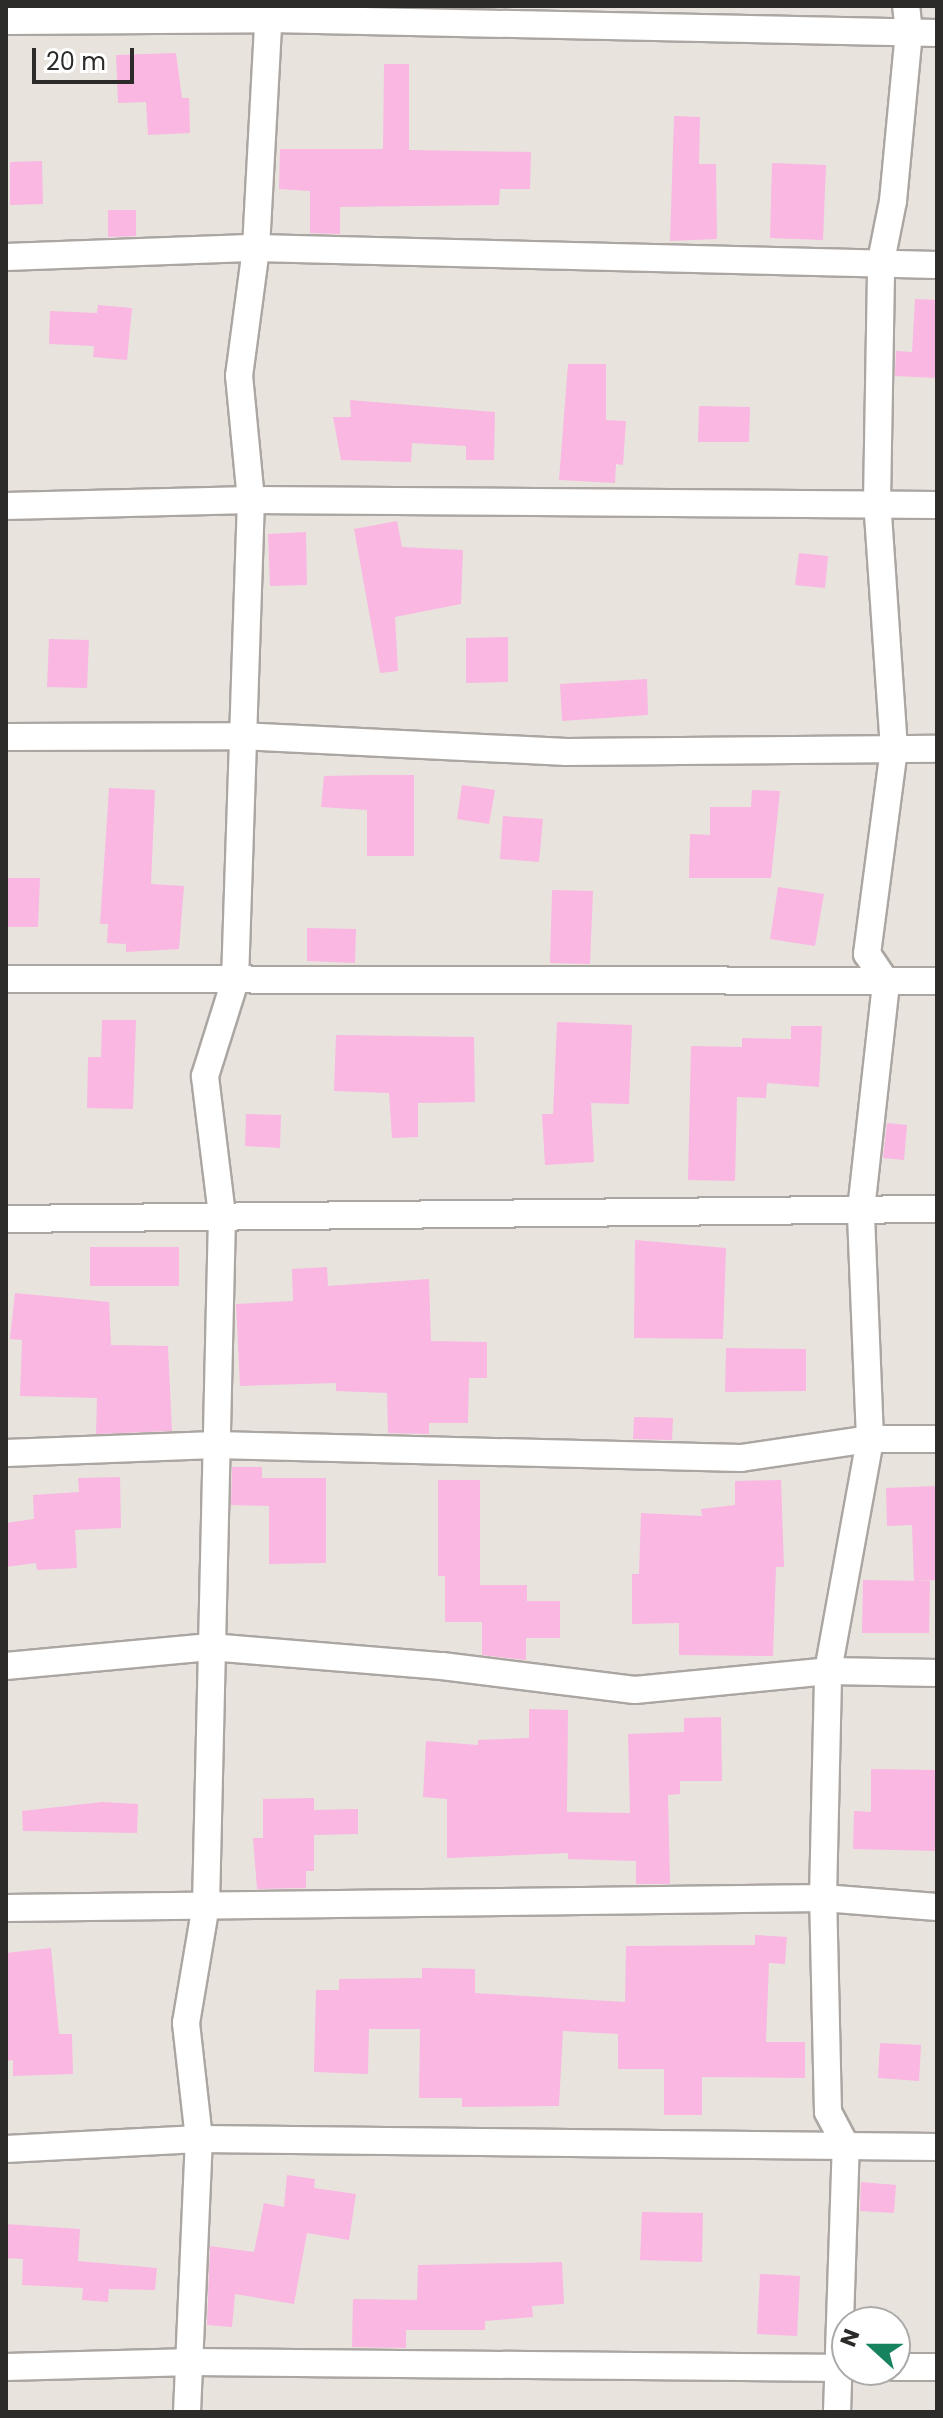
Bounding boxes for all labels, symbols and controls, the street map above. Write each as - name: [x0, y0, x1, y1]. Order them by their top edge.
- scale bar: [36, 32, 138, 82]
- text: 20 m: [46, 45, 106, 78]
- north arrow: [831, 2306, 911, 2386]
- text: N: [833, 2325, 867, 2351]

